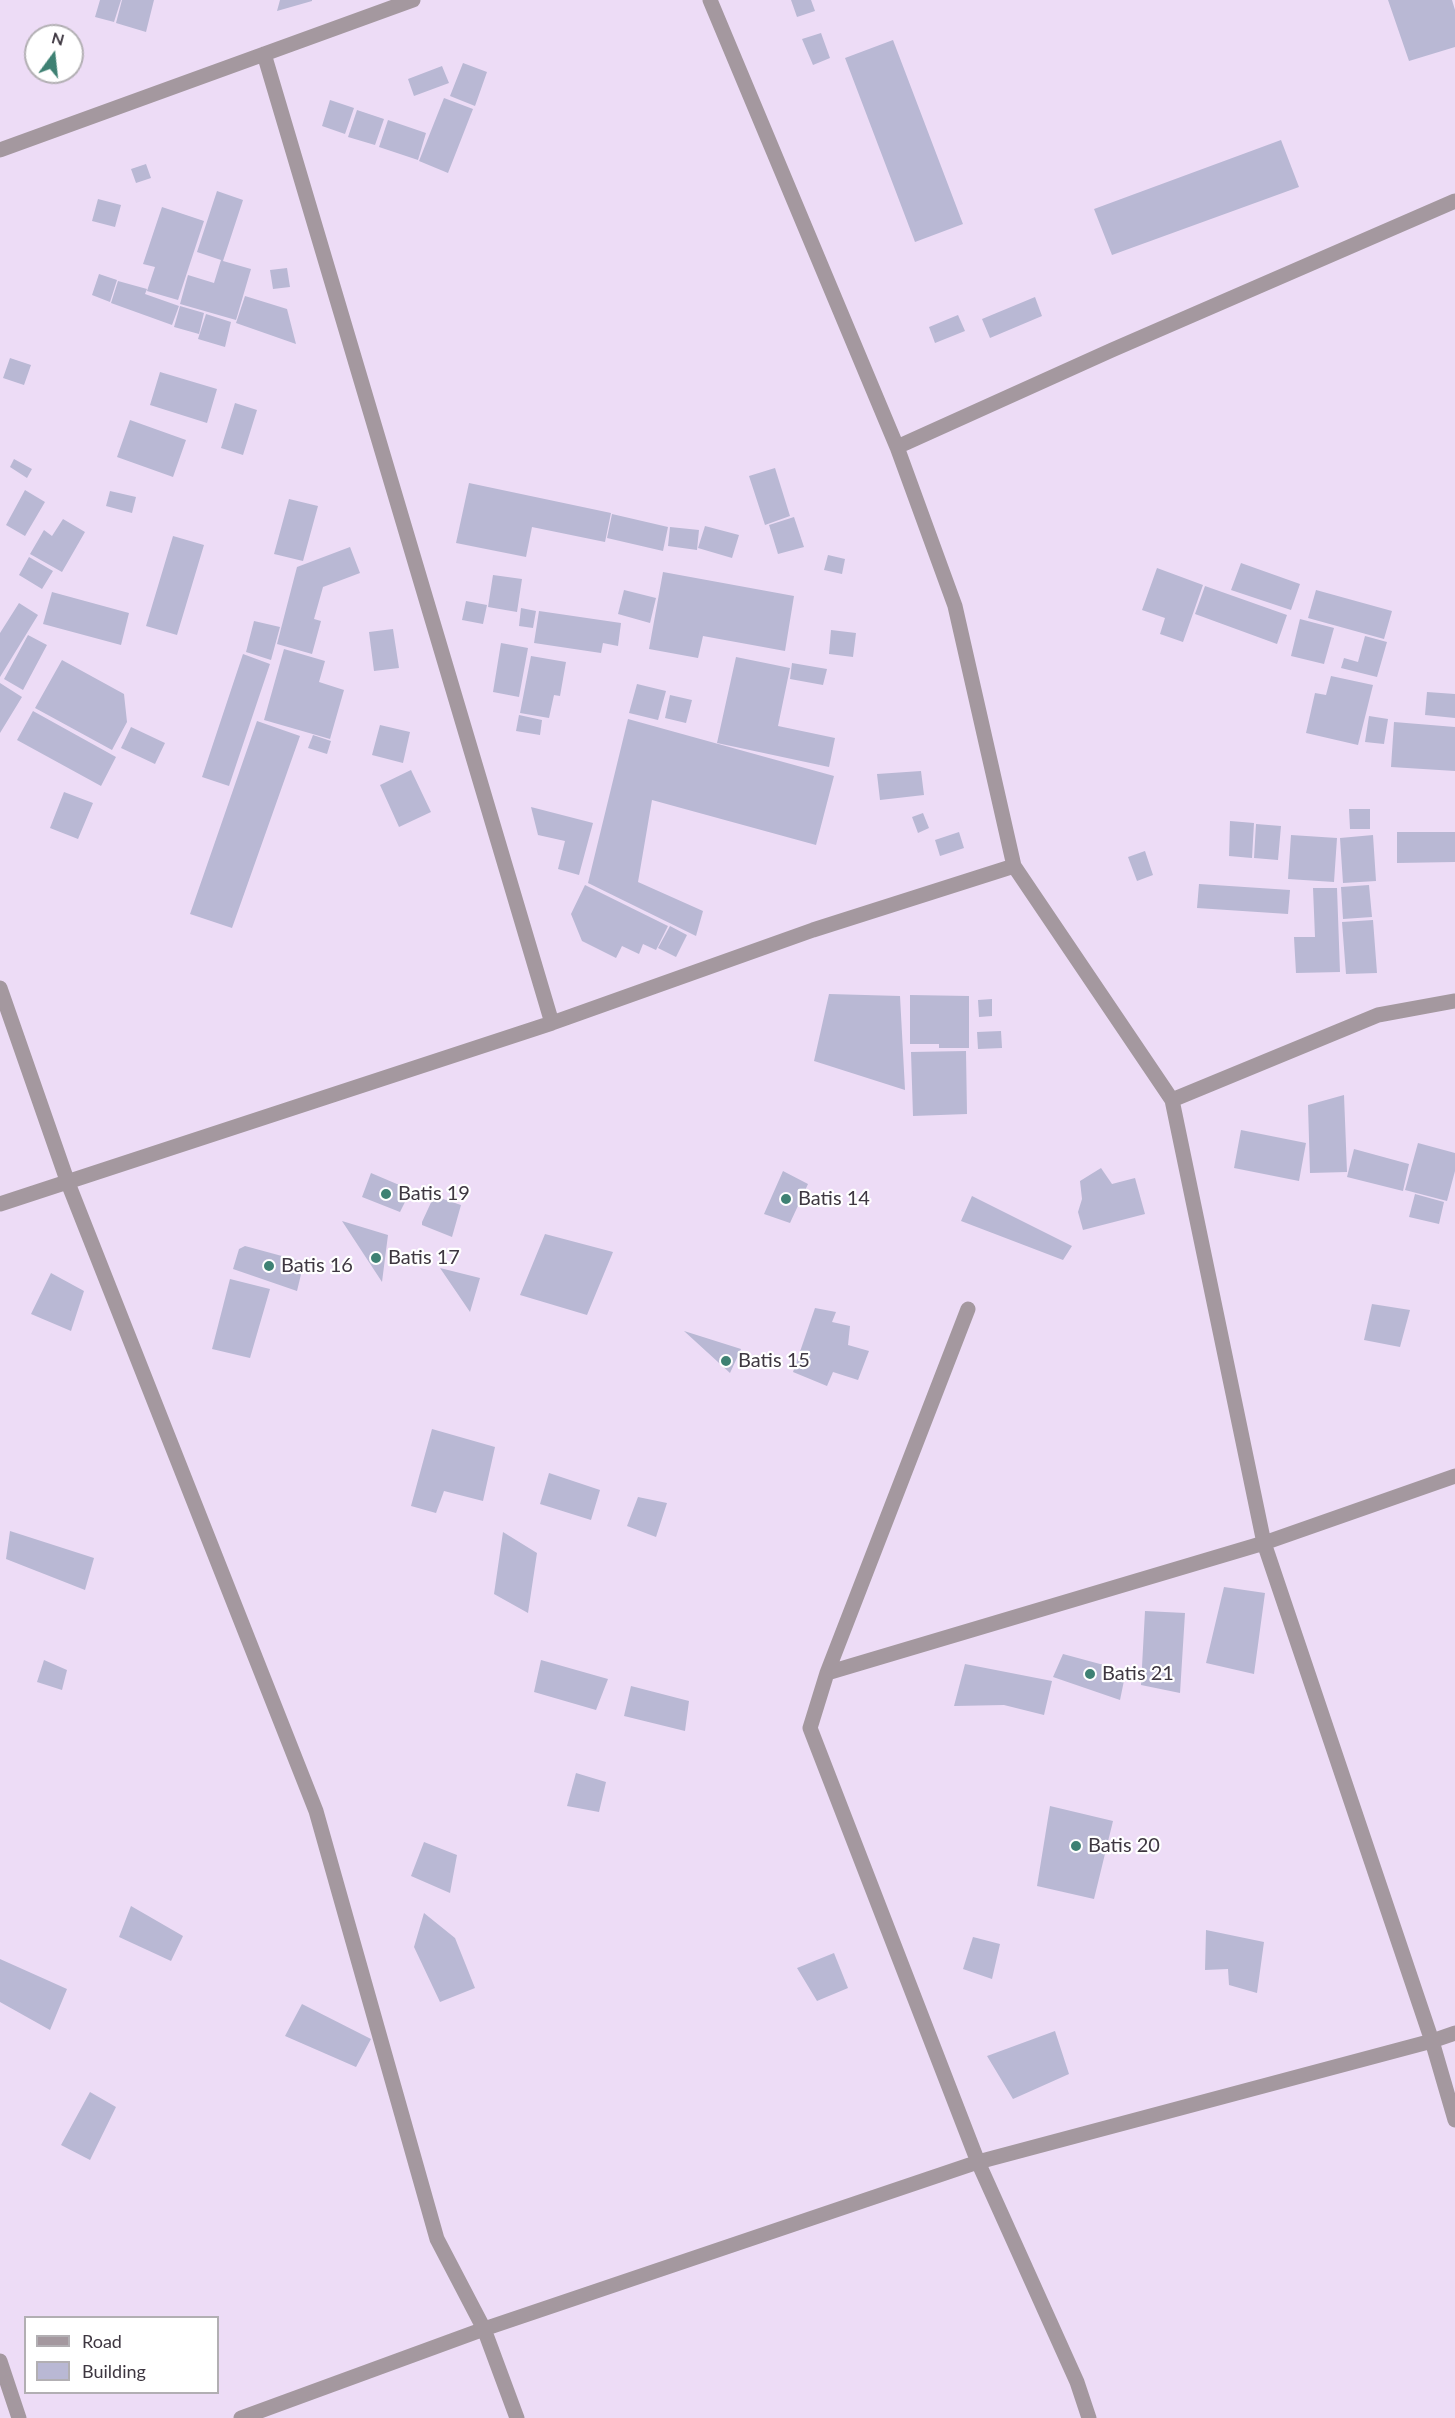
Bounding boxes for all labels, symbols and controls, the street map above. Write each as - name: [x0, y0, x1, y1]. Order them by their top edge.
- north arrow: [24, 24, 84, 84]
- text: N: [50, 27, 67, 49]
- place label: Batis 19: [398, 1182, 470, 1206]
- marker: Batis 19: [379, 1187, 393, 1201]
- place label: Batis 14: [798, 1187, 870, 1211]
- marker: Batis 14: [779, 1192, 793, 1206]
- place label: Batis 17: [388, 1246, 460, 1270]
- marker: Batis 17: [369, 1251, 383, 1265]
- place label: Batis 16: [281, 1254, 353, 1278]
- marker: Batis 16: [262, 1259, 276, 1273]
- place label: Batis 15: [738, 1349, 810, 1373]
- marker: Batis 15: [719, 1354, 733, 1368]
- place label: Batis 21: [1102, 1662, 1174, 1686]
- marker: Batis 21: [1083, 1667, 1097, 1681]
- place label: Batis 20: [1088, 1834, 1160, 1858]
- marker: Batis 20: [1069, 1839, 1083, 1853]
- legend: [24, 2316, 219, 2394]
- text: Road: [82, 2330, 122, 2352]
- text: Building: [82, 2360, 146, 2382]

